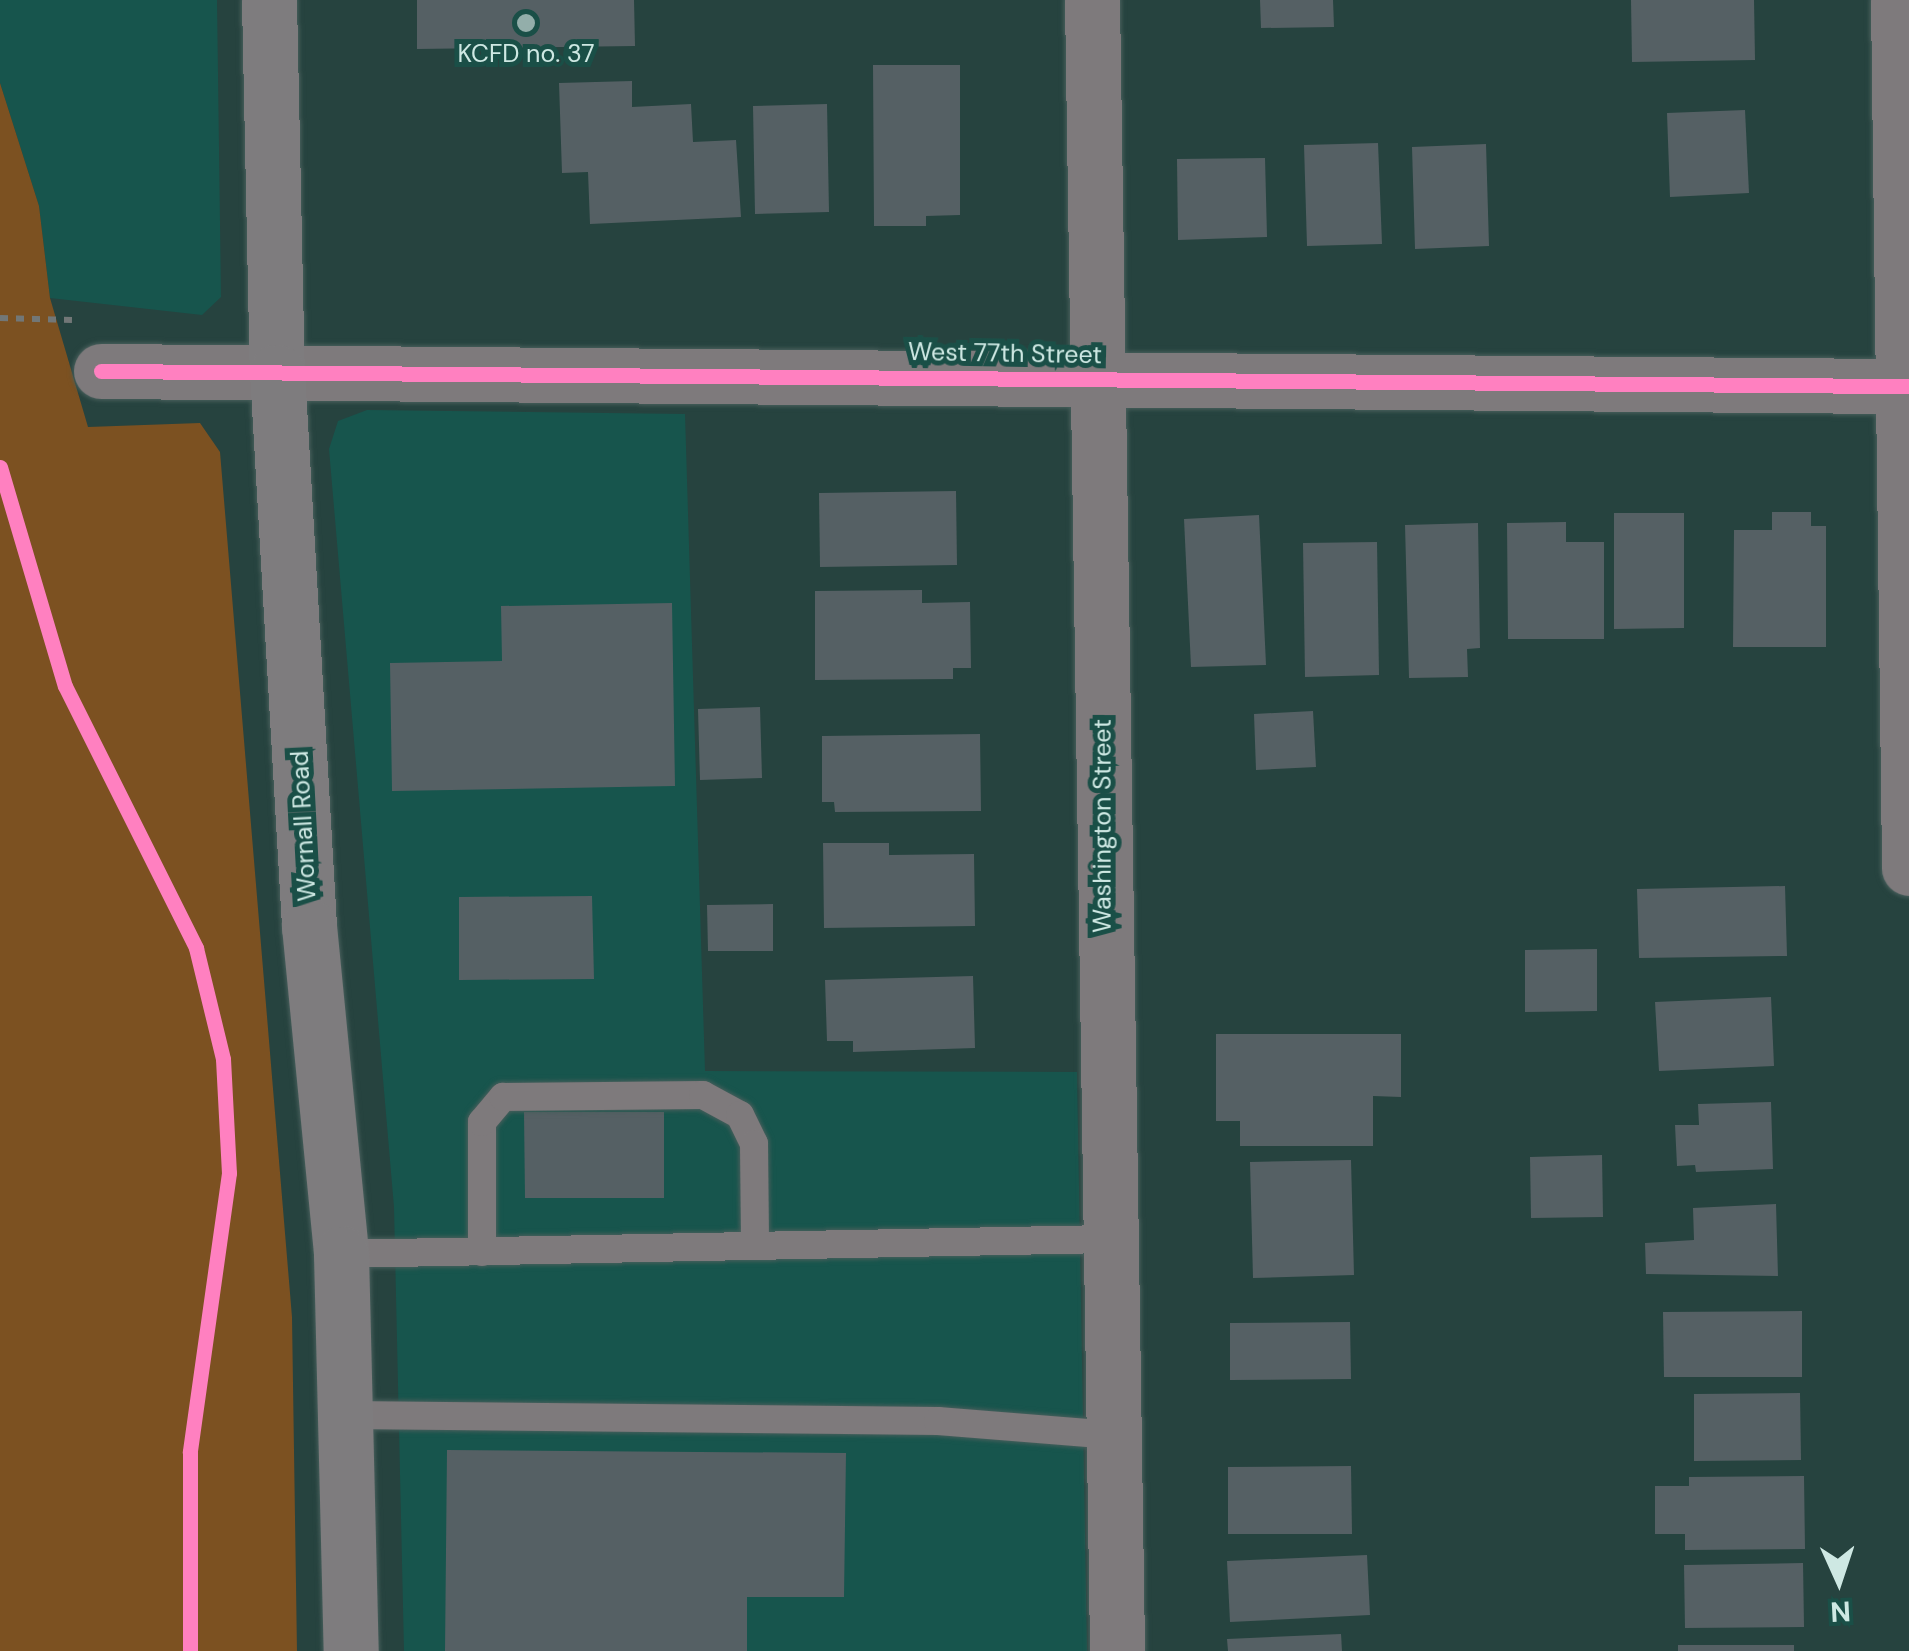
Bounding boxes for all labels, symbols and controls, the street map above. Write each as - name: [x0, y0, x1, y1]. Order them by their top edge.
- marker: KCFD no. 37: [515, 12, 537, 34]
- place label: KCFD no. 37: [457, 39, 595, 69]
- street label: West 77th Street: [908, 337, 1102, 371]
- street label: Washington Street: [1088, 719, 1118, 933]
- street label: Wornall Road: [285, 750, 323, 902]
- north arrow: [1789, 1531, 1889, 1631]
- text: N: [1829, 1592, 1852, 1630]

